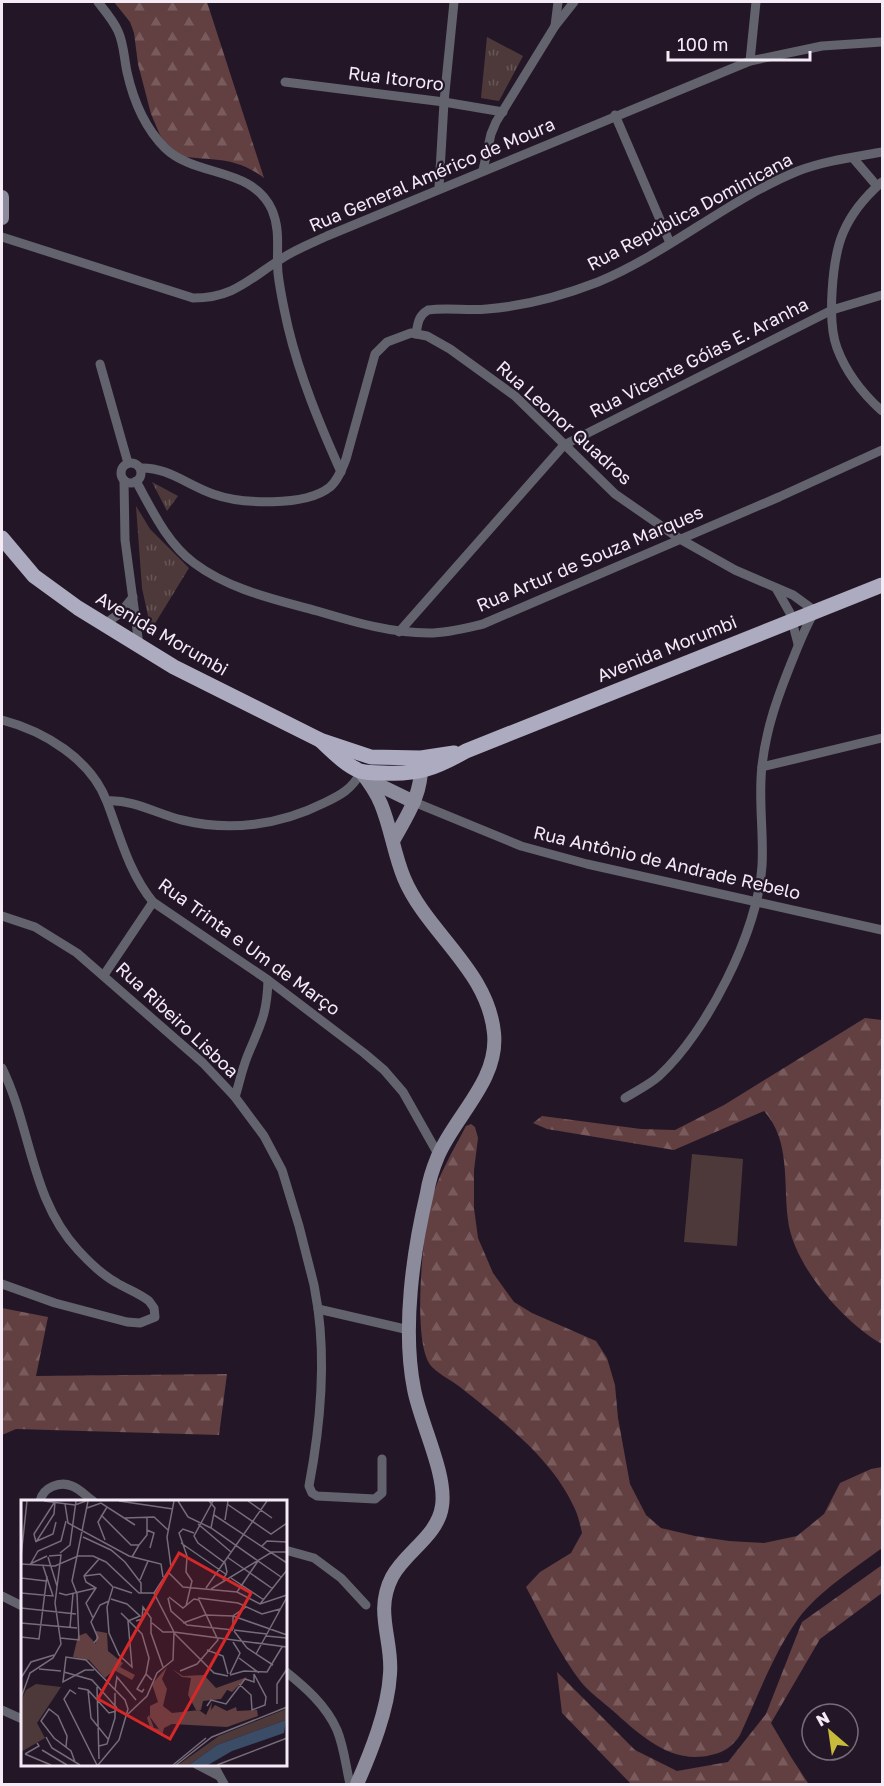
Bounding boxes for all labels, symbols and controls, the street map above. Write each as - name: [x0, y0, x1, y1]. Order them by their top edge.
- scale bar: [668, 24, 810, 62]
- text: 100 m: [677, 33, 728, 55]
- street label: Rua Itororo: [347, 61, 445, 95]
- street label: Rua General Américo de Moura: [305, 112, 558, 236]
- street label: Rua República Dominicana: [583, 148, 796, 275]
- street label: Rua Vicente Góias E. Aranha: [586, 292, 812, 422]
- street label: Rua Leonor Quadros: [492, 356, 637, 489]
- street label: Rua Artur de Souza Marques: [473, 500, 706, 616]
- street label: Avenida Morumbi: [93, 586, 232, 680]
- street label: Avenida Morumbi: [594, 610, 740, 686]
- street label: Rua Antônio de Andrade Rebelo: [532, 821, 803, 903]
- street label: Rua Trinta e Um de Março: [154, 873, 345, 1020]
- street label: Rua Ribeiro Lisboa: [112, 957, 244, 1082]
- inset map: [21, 1500, 286, 1765]
- north arrow: [800, 1702, 860, 1762]
- text: N: [813, 1707, 833, 1731]

